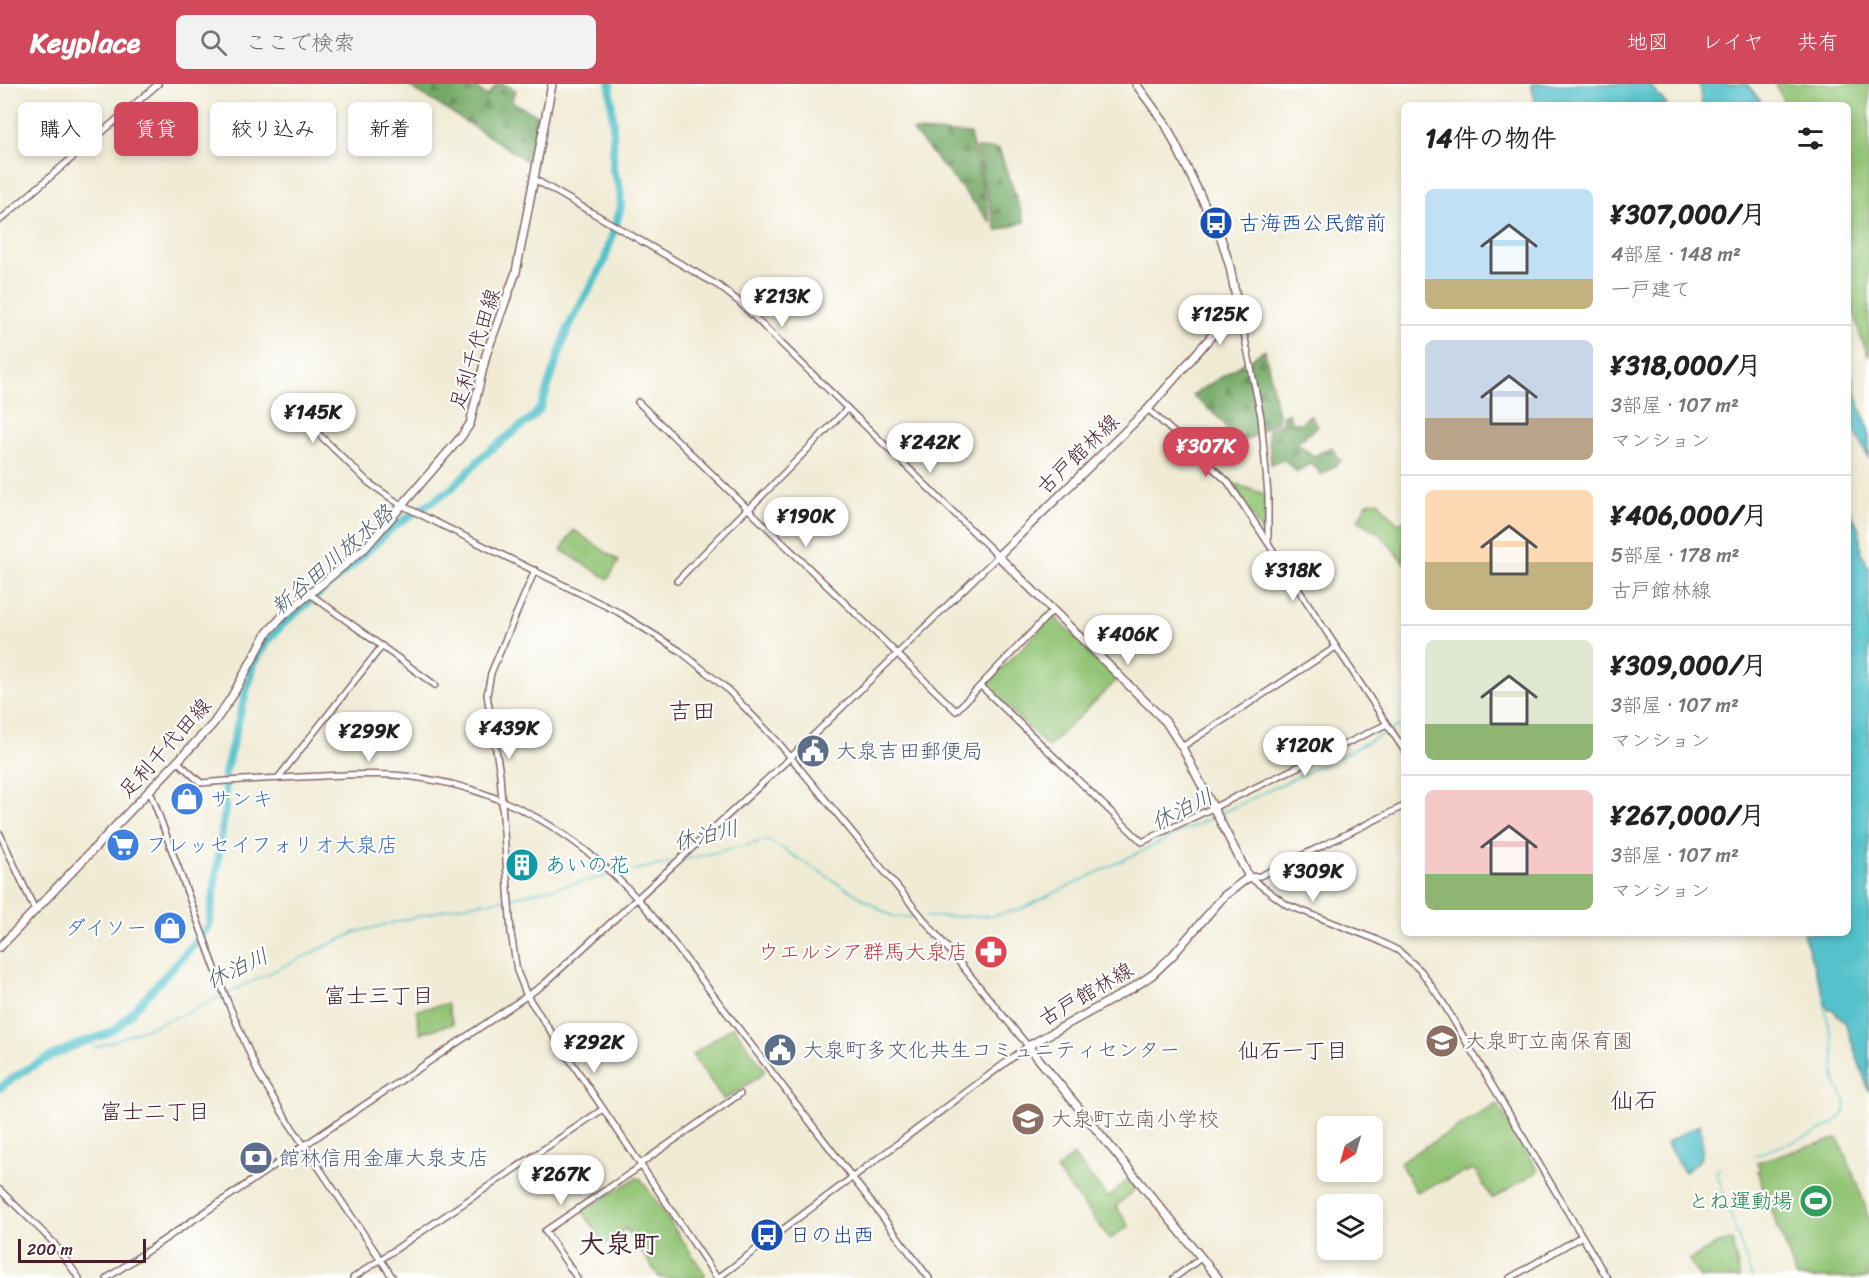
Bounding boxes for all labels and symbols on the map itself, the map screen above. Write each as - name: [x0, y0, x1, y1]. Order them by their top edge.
- place label: 古海西公民館前: [1239, 204, 1386, 242]
- bus stop icon: 古海西公民館前: [1198, 205, 1234, 241]
- pin: ¥213K: [740, 277, 824, 328]
- street label: 足利千代田線: [438, 283, 512, 415]
- pin: ¥125K: [1178, 295, 1262, 346]
- pin: ¥145K: [271, 393, 355, 444]
- street label: 古戸館林線: [1027, 404, 1129, 504]
- pin: ¥242K: [888, 423, 972, 474]
- pin: ¥307K: [1164, 427, 1248, 478]
- water label: 新谷田川放水路: [261, 493, 404, 625]
- pin: ¥190K: [764, 497, 848, 548]
- pin: ¥318K: [1251, 551, 1335, 602]
- pin: ¥406K: [1086, 615, 1170, 666]
- street label: 足利千代田線: [109, 688, 221, 808]
- district label: 吉田: [668, 690, 716, 732]
- pin: ¥439K: [467, 709, 551, 760]
- pin: ¥299K: [327, 712, 411, 763]
- pin: ¥120K: [1263, 726, 1347, 777]
- place label: 大泉吉田郵便局: [836, 732, 983, 770]
- public building icon: 大泉吉田郵便局: [795, 733, 831, 769]
- water label: 休泊川: [1144, 777, 1220, 841]
- place label: サンキ: [210, 780, 273, 818]
- shop icon: サンキ: [169, 781, 205, 817]
- water label: 休泊川: [669, 809, 743, 861]
- place label: フレッセイフォリオ大泉店: [146, 826, 398, 864]
- supermarket icon: フレッセイフォリオ大泉店: [105, 827, 141, 863]
- place label: あいの花: [545, 846, 629, 884]
- building icon: あいの花: [504, 847, 540, 883]
- pin: ¥309K: [1271, 852, 1355, 903]
- place label: ダイソー: [65, 909, 147, 947]
- shop icon: ダイソー: [152, 910, 188, 946]
- place label: ウエルシア群馬大泉店: [758, 933, 968, 971]
- pharmacy icon: ウエルシア群馬大泉店: [973, 934, 1009, 970]
- water label: 休泊川: [199, 936, 275, 1000]
- street label: 古戸館林線: [1031, 951, 1141, 1037]
- district label: 富士三丁目: [324, 976, 434, 1015]
- place label: 大泉町立南保育園: [1465, 1022, 1633, 1060]
- pin: ¥292K: [552, 1023, 636, 1074]
- school or university icon: 大泉町立南保育園: [1424, 1023, 1460, 1059]
- place label: 大泉町多文化共生コミュニティセンター: [803, 1031, 1180, 1069]
- district label: 仙石一丁目: [1238, 1031, 1348, 1070]
- public building icon: 大泉町多文化共生コミュニティセンター: [762, 1032, 798, 1068]
- district label: 仙石: [1610, 1079, 1658, 1121]
- district label: 富士二丁目: [100, 1092, 210, 1131]
- place label: 大泉町立南小学校: [1051, 1100, 1219, 1138]
- school or university icon: 大泉町立南小学校: [1010, 1101, 1046, 1137]
- north arrow: [1317, 1116, 1383, 1182]
- place label: 館林信用金庫大泉支店: [279, 1139, 489, 1177]
- bank icon: 館林信用金庫大泉支店: [238, 1140, 274, 1176]
- pin: ¥267K: [519, 1155, 603, 1206]
- place label: とね運動場: [1688, 1182, 1793, 1220]
- sports icon: とね運動場: [1798, 1183, 1834, 1219]
- place label: 日の出西: [790, 1216, 874, 1254]
- bus stop icon: 日の出西: [749, 1217, 785, 1253]
- district label: 大泉町: [579, 1220, 660, 1268]
- scale bar: [18, 1236, 146, 1264]

